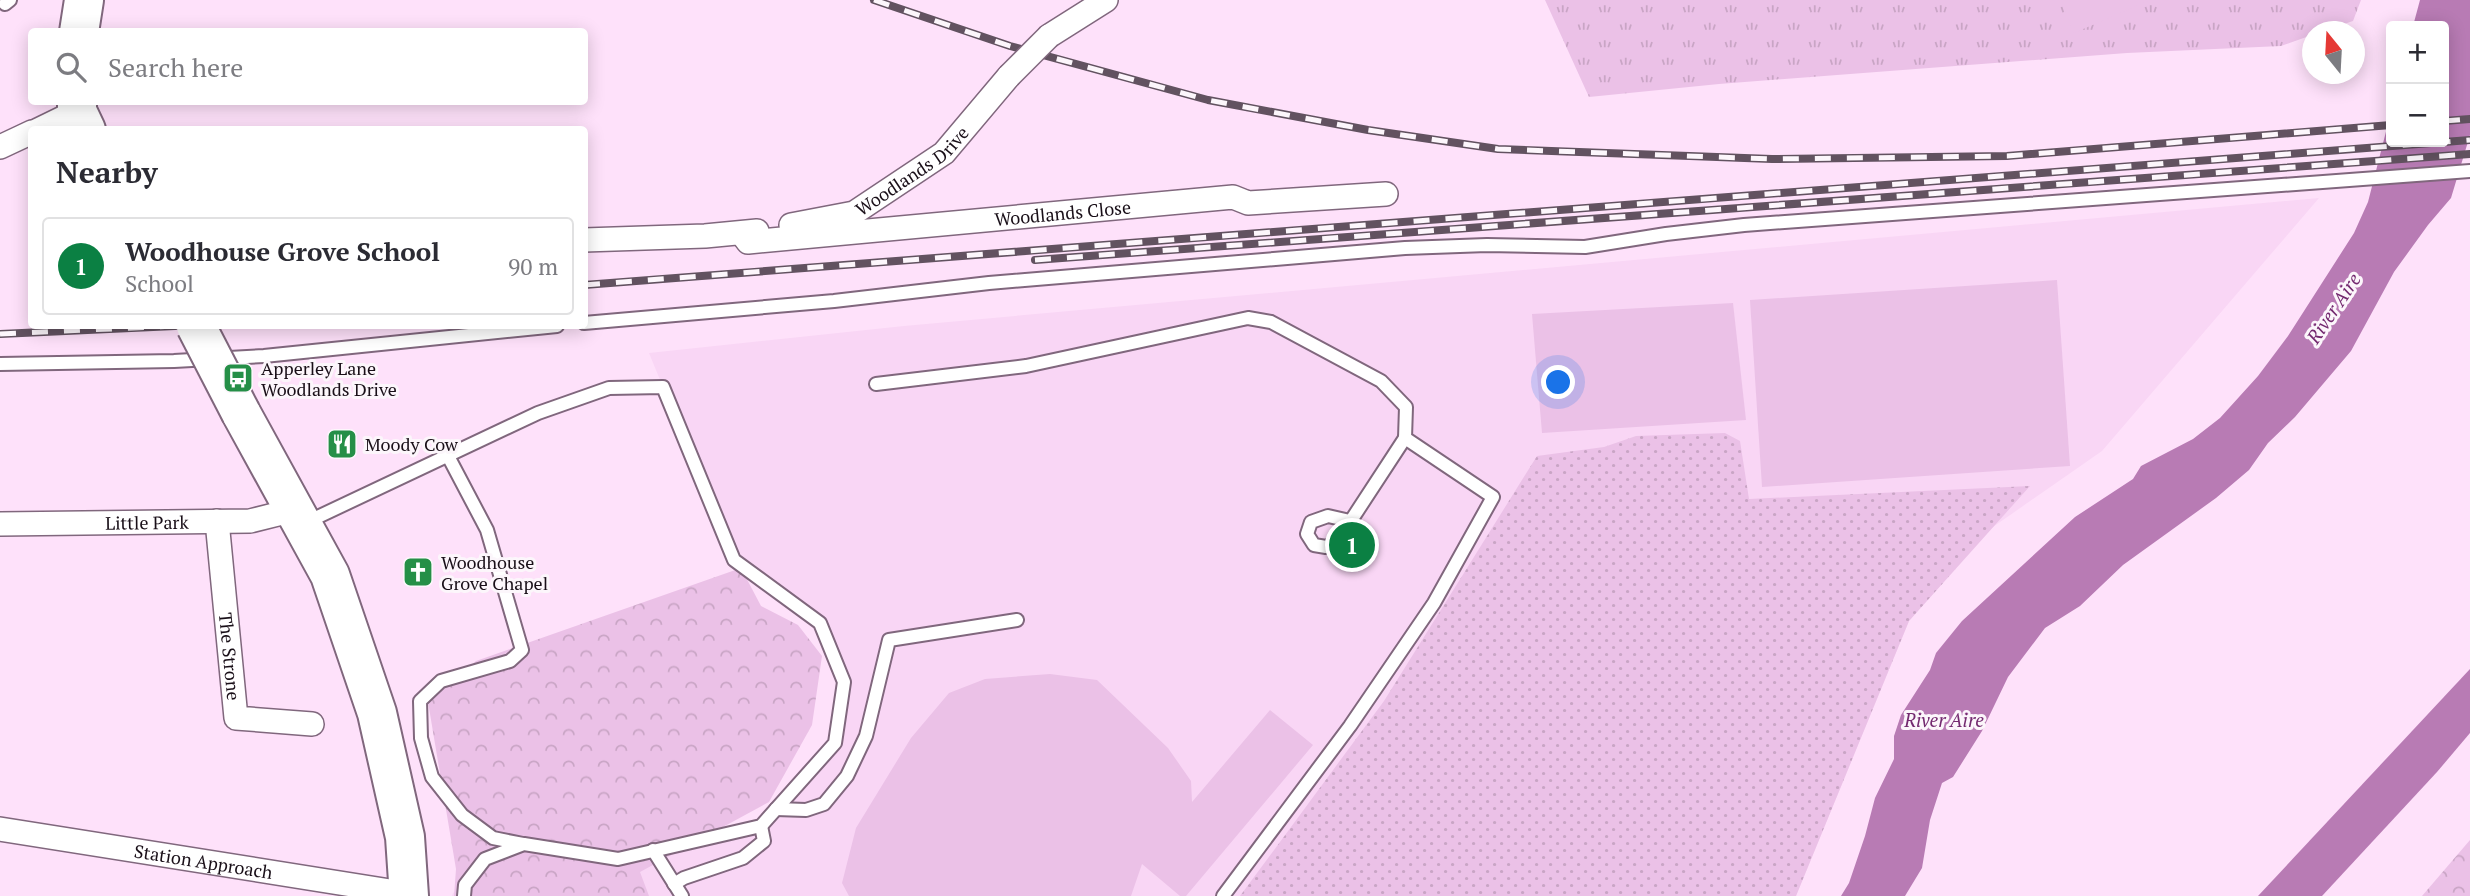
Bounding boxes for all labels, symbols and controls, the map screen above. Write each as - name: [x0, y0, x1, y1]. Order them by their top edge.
- north arrow: [2302, 21, 2365, 84]
- map controls: [2386, 21, 2449, 147]
- button: +: [2386, 21, 2449, 84]
- search box: [28, 28, 588, 105]
- icon: search: [52, 48, 90, 86]
- text: Search here: [108, 50, 243, 84]
- button: −: [2386, 84, 2449, 147]
- street label: Woodlands Drive: [851, 121, 974, 221]
- text: Nearby: [56, 152, 158, 192]
- street label: Woodlands Close: [993, 195, 1132, 231]
- text: Woodhouse Grove School: [125, 234, 440, 268]
- text: 1: [75, 251, 88, 282]
- text: 90 m: [508, 251, 558, 282]
- text: School: [125, 268, 194, 299]
- water label: River Aire: [2300, 268, 2366, 349]
- place label: Apperley Lane Woodlands Drive: [261, 356, 397, 401]
- bus stop icon: Apperley Lane Woodlands Drive: [221, 361, 255, 395]
- your location: [1541, 365, 1575, 399]
- restaurant icon: Moody Cow: [325, 427, 359, 461]
- place label: Moody Cow: [365, 432, 459, 456]
- street label: Little Park: [105, 510, 190, 535]
- pin: 1: [1329, 519, 1375, 571]
- place label: Woodhouse Grove Chapel: [441, 550, 548, 595]
- church icon: Woodhouse Grove Chapel: [401, 555, 435, 589]
- street label: The Strone: [214, 611, 246, 701]
- water label: River Aire: [1903, 707, 1984, 732]
- street label: Station Approach: [132, 839, 275, 884]

